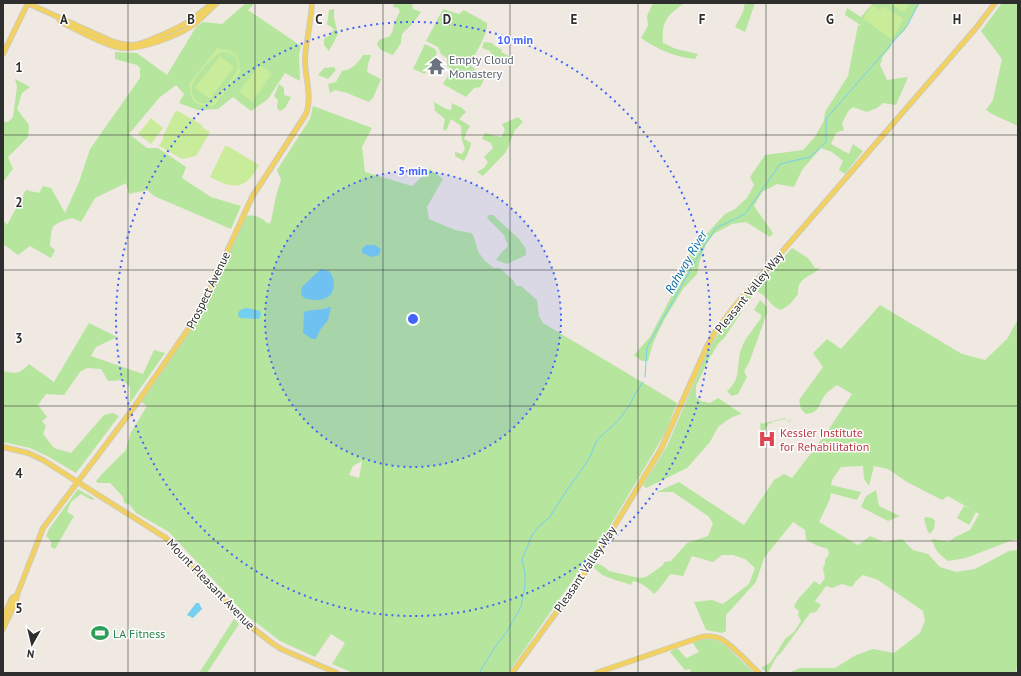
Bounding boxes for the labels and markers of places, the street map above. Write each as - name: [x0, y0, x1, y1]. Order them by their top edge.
- place label: Empty Cloud Monastery: [449, 52, 514, 81]
- temple icon: Empty Cloud Monastery: [426, 56, 446, 76]
- centre of rings: [406, 312, 420, 326]
- place label: Kessler Institute for Rehabilitation: [780, 425, 869, 454]
- hospital icon: Kessler Institute for Rehabilitation: [757, 429, 777, 449]
- sports icon: LA Fitness: [90, 623, 110, 643]
- place label: LA Fitness: [113, 626, 165, 641]

